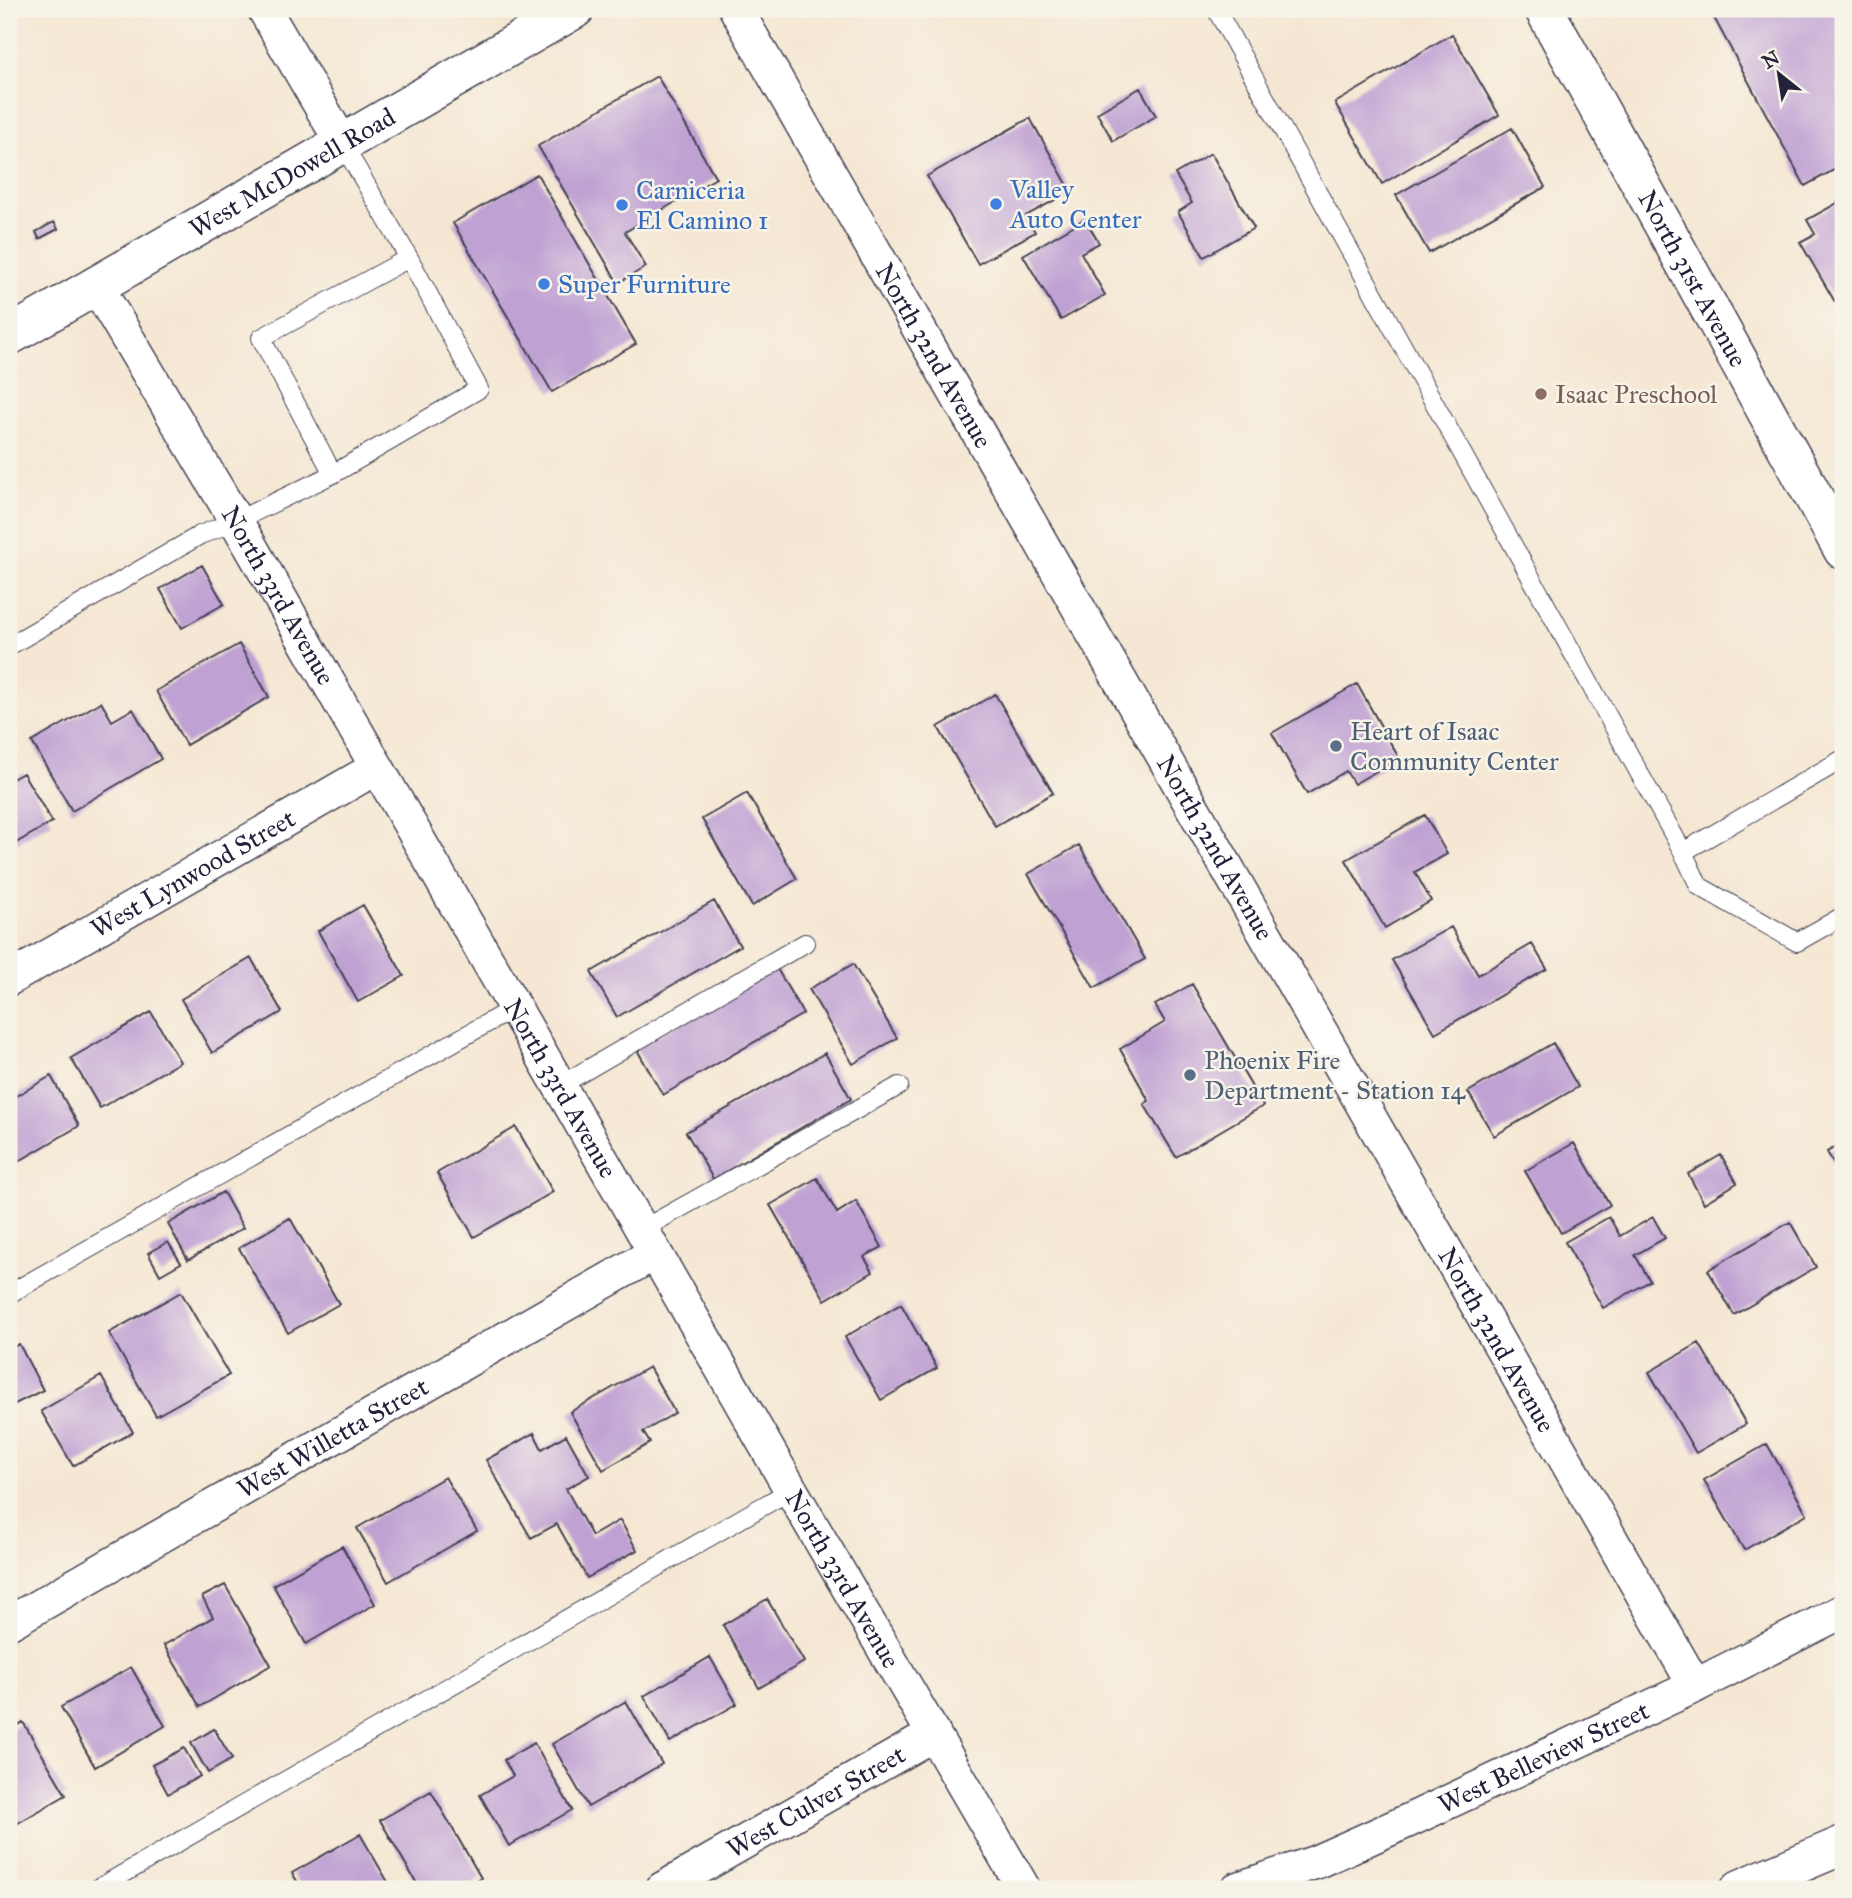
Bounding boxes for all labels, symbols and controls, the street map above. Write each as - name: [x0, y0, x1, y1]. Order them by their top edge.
- north arrow: [1744, 38, 1814, 108]
- text: N: [1758, 46, 1783, 74]
- street label: West McDowell Road: [183, 100, 401, 244]
- place label: Valley Auto Center: [1009, 173, 1142, 235]
- place label: Carniceria El Camino 1: [636, 174, 768, 236]
- street label: North 31st Avenue: [1631, 185, 1755, 373]
- marker: Valley Auto Center: [988, 196, 1004, 212]
- marker: Carniceria El Camino 1: [614, 197, 630, 213]
- street label: North 32nd Avenue: [869, 257, 1000, 454]
- place label: Super Furniture: [558, 268, 731, 300]
- marker: Super Furniture: [536, 276, 552, 292]
- place label: Isaac Preschool: [1555, 378, 1717, 410]
- marker: Isaac Preschool: [1533, 386, 1549, 402]
- street label: North 33rd Avenue: [215, 500, 342, 691]
- place label: Heart of Isaac Community Center: [1350, 715, 1559, 777]
- marker: Heart of Isaac Community Center: [1328, 738, 1344, 754]
- street label: North 32nd Avenue: [1150, 749, 1281, 946]
- street label: West Lynwood Street: [85, 802, 301, 945]
- street label: North 33rd Avenue: [497, 993, 625, 1183]
- place label: Phoenix Fire Department - Station 14: [1204, 1044, 1466, 1106]
- marker: Phoenix Fire Department - Station 14: [1182, 1067, 1198, 1083]
- street label: North 32nd Avenue: [1432, 1242, 1563, 1438]
- street label: West Willetta Street: [231, 1370, 434, 1505]
- street label: North 33rd Avenue: [778, 1484, 907, 1674]
- street label: West Belleview Street: [1433, 1694, 1654, 1820]
- street label: West Culver Street: [721, 1738, 911, 1865]

